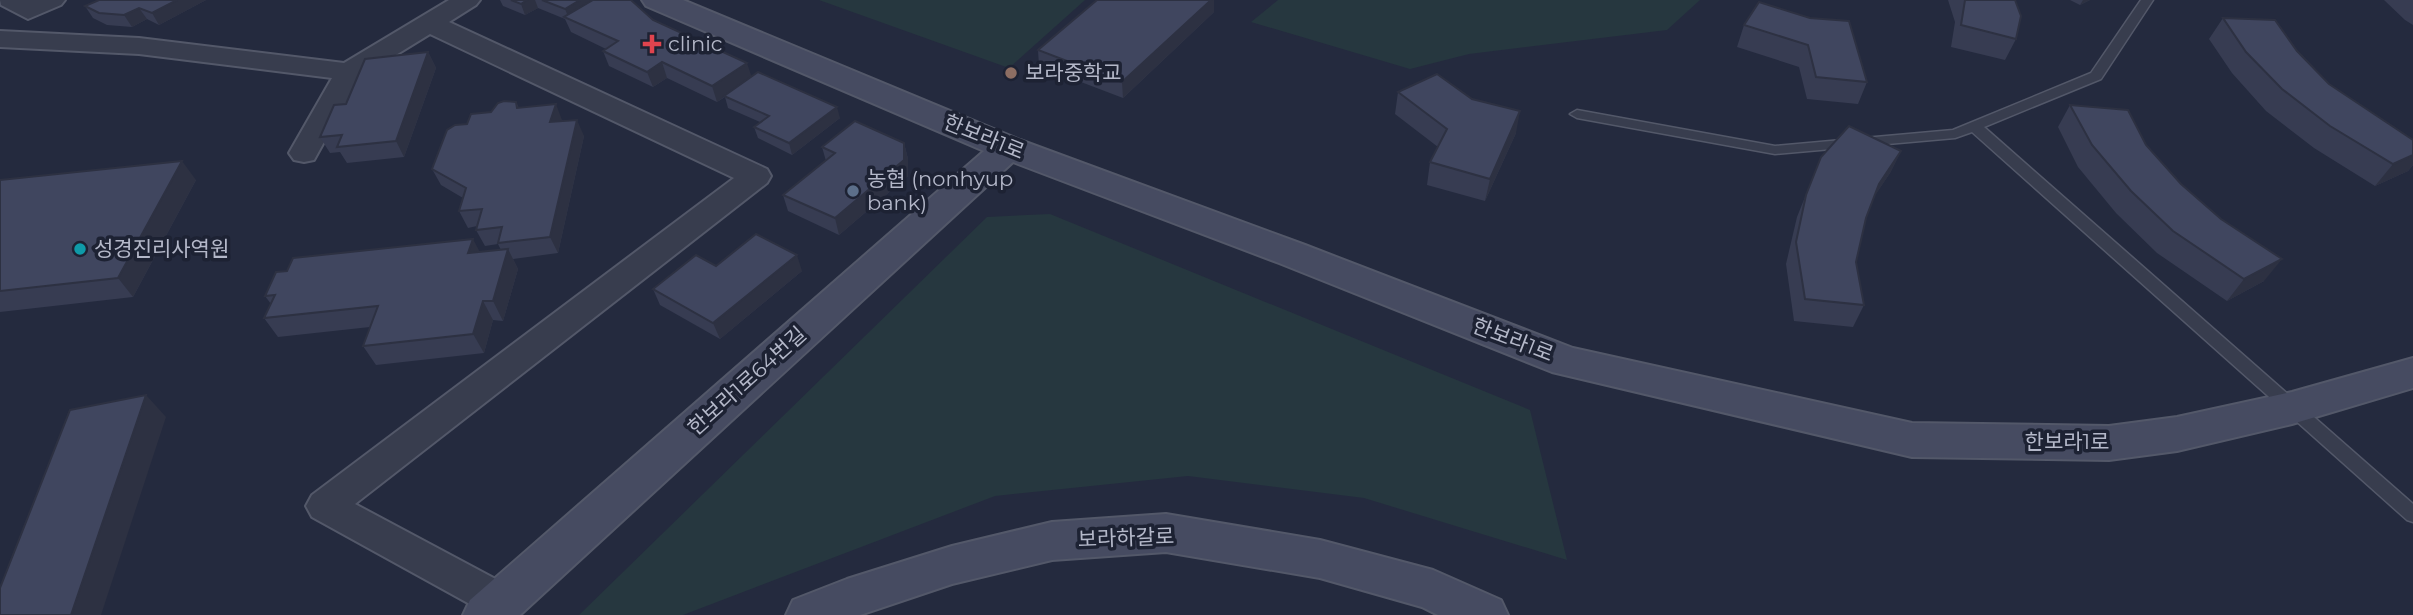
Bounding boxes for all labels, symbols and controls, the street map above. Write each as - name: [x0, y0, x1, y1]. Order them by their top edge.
- place label: clinic: [668, 31, 723, 56]
- marker: clinic: [642, 34, 662, 54]
- place label: 보라중학교: [1025, 60, 1122, 85]
- marker: 보라중학교: [1003, 65, 1019, 81]
- street label: 한보라1로: [940, 109, 1028, 164]
- place label: 농협 (nonhyup bank): [867, 166, 1013, 215]
- marker: 농협 (nonhyup bank): [845, 183, 861, 199]
- place label: 성경진리사역원: [94, 236, 229, 261]
- marker: 성경진리사역원: [72, 241, 88, 257]
- street label: 한보라1로: [1469, 313, 1557, 366]
- street label: 한보라1로64번길: [683, 321, 811, 440]
- street label: 한보라1로: [2025, 429, 2109, 454]
- street label: 보라하갈로: [1077, 523, 1175, 552]

